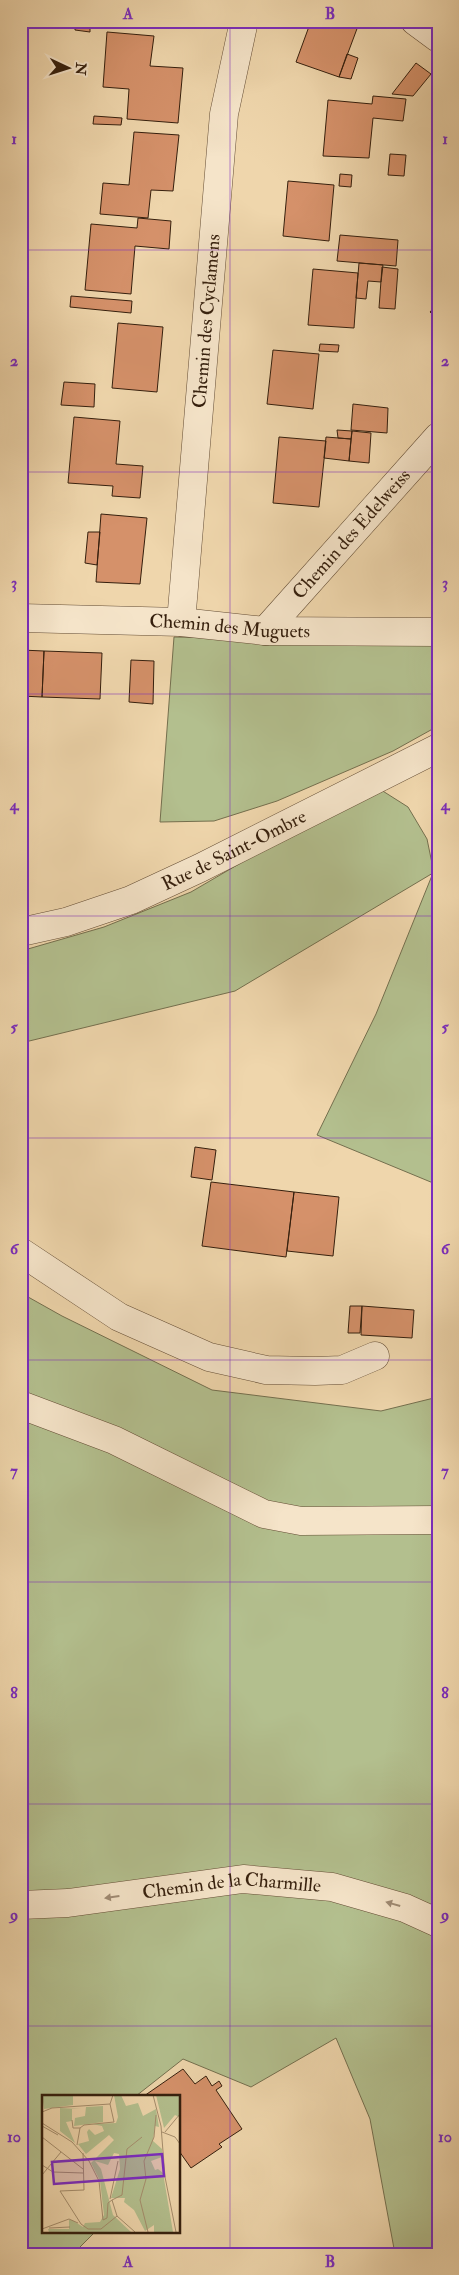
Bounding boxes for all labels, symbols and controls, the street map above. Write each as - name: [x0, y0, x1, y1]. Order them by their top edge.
- text: A: [122, 4, 134, 24]
- text: B: [325, 4, 335, 24]
- north arrow: [42, 42, 92, 92]
- text: N: [72, 61, 89, 76]
- text: 1: [11, 129, 17, 149]
- text: 1: [442, 129, 448, 149]
- street label: Chemin des Cyclamens: [187, 233, 226, 409]
- text: 2: [10, 351, 18, 371]
- text: 2: [441, 351, 449, 371]
- street label: Chemin des Edelweiss: [287, 464, 416, 604]
- text: 3: [11, 573, 17, 593]
- text: 3: [442, 573, 448, 593]
- street label: Chemin des Muguets: [149, 609, 310, 643]
- text: 4: [9, 795, 20, 815]
- text: 4: [440, 795, 451, 815]
- street label: Rue de Saint-Ombre: [158, 804, 310, 896]
- text: 5: [10, 1017, 18, 1037]
- text: 5: [441, 1017, 449, 1037]
- text: 6: [10, 1239, 20, 1259]
- text: 6: [441, 1239, 451, 1259]
- text: 7: [10, 1461, 18, 1481]
- text: 7: [441, 1461, 449, 1481]
- text: 8: [10, 1683, 18, 1703]
- text: 8: [441, 1683, 449, 1703]
- street label: Chemin de la Charmille: [141, 1867, 322, 1905]
- one-way arrow: [104, 1893, 120, 1901]
- one-way arrow: [385, 1900, 400, 1908]
- text: 9: [8, 1905, 18, 1925]
- text: 9: [439, 1905, 449, 1925]
- inset map: [42, 2095, 180, 2232]
- text: 10: [7, 2127, 21, 2147]
- text: 10: [438, 2127, 452, 2147]
- text: A: [122, 2252, 134, 2272]
- text: B: [325, 2252, 335, 2272]

